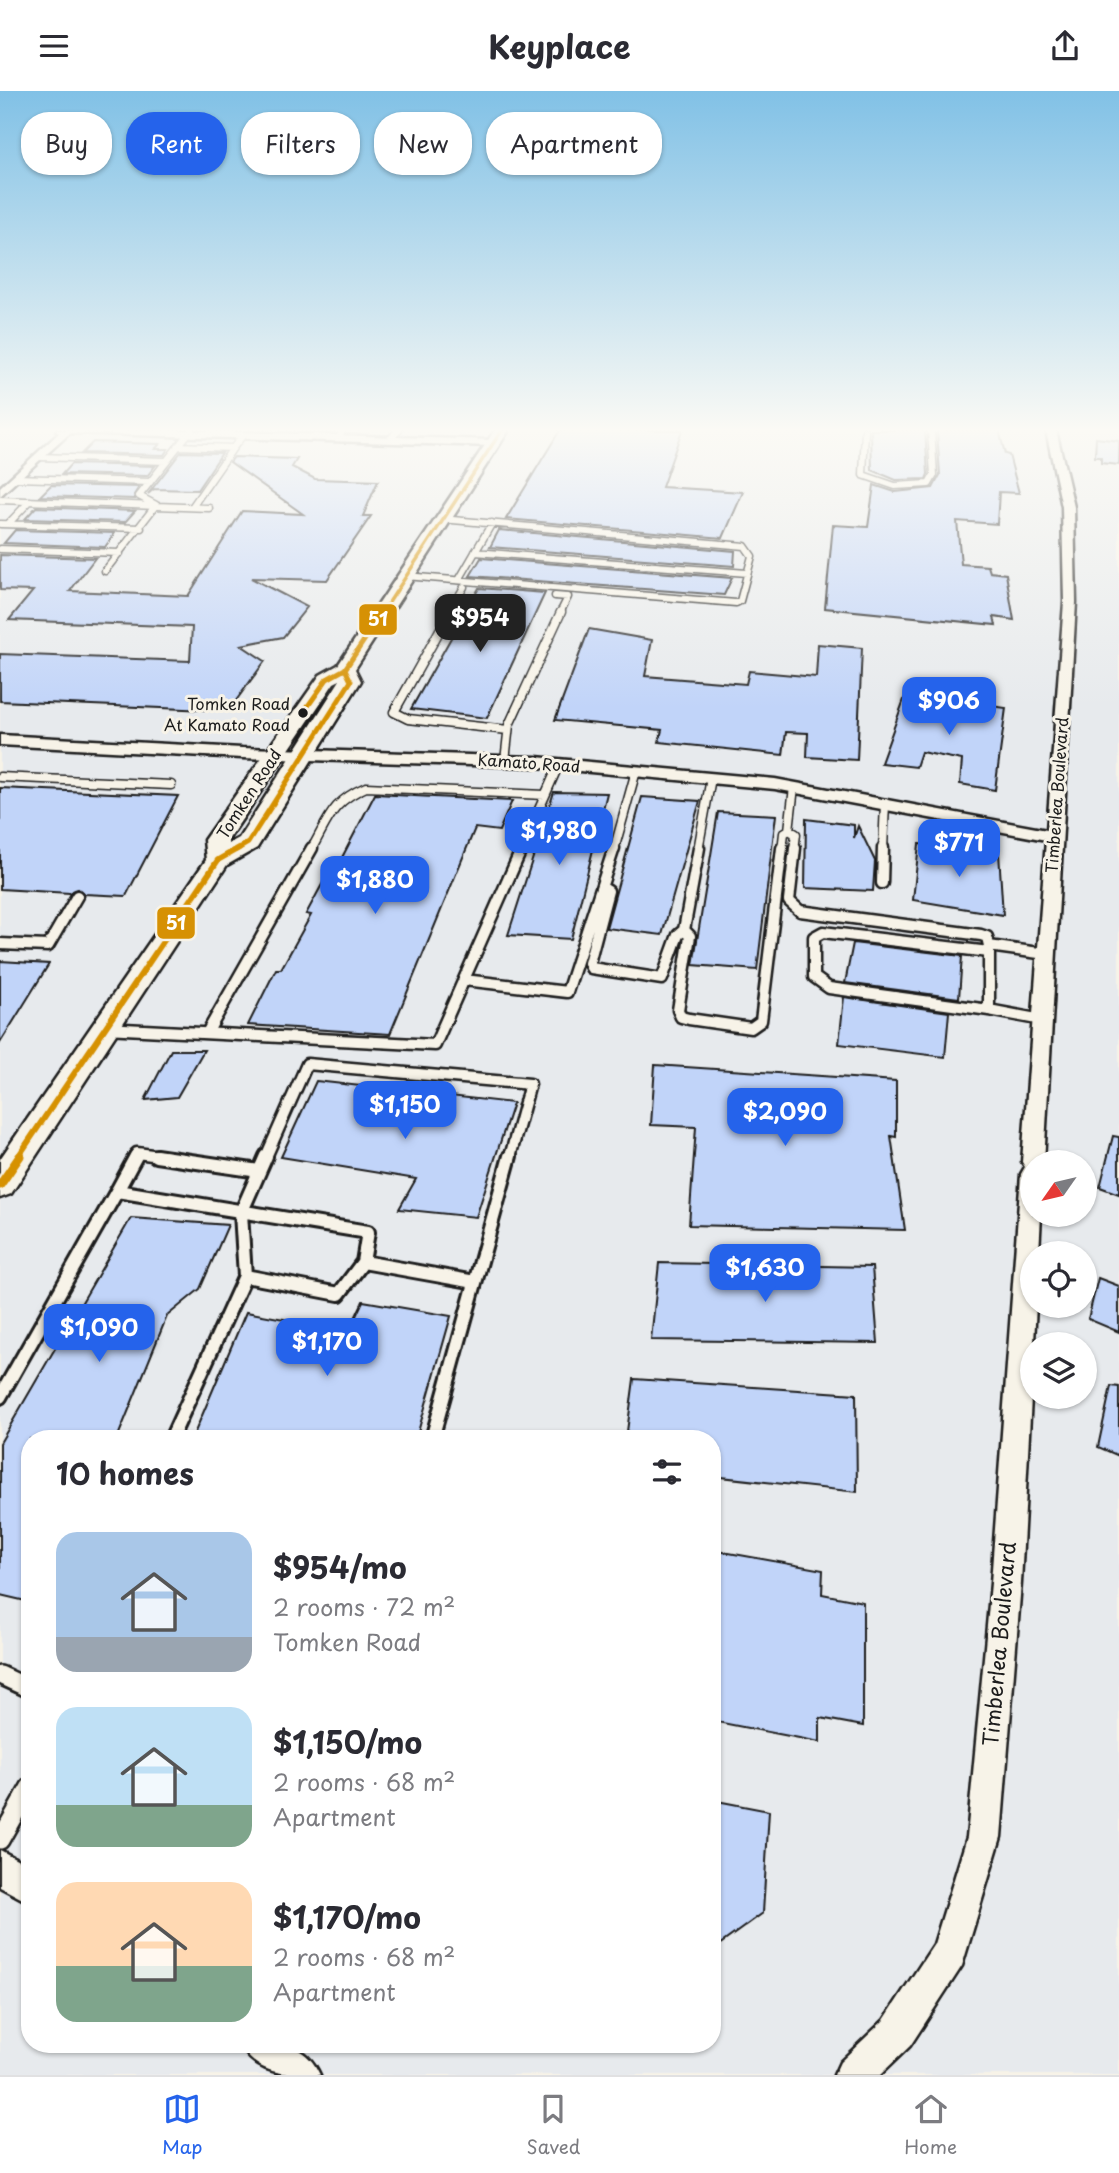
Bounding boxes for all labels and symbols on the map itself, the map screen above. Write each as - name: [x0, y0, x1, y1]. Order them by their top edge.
- pin: $954: [439, 595, 521, 654]
- line badge: 51: [358, 603, 398, 636]
- text: 51: [368, 604, 388, 632]
- pin: $906: [908, 677, 990, 737]
- place label: Tomken Road At Kamato Road: [164, 691, 290, 736]
- marker: Tomken Road At Kamato Road: [296, 706, 310, 720]
- street label: Timberlea Boulevard: [1039, 716, 1073, 874]
- street label: Tomken Road: [210, 744, 286, 843]
- street label: Kamato Road: [477, 746, 581, 778]
- pin: $1,980: [502, 807, 616, 867]
- pin: $771: [918, 819, 1000, 879]
- pin: $1,880: [318, 857, 432, 916]
- line badge: 51: [156, 906, 196, 940]
- text: 51: [166, 908, 186, 936]
- pin: $1,150: [348, 1081, 462, 1141]
- pin: $2,090: [728, 1089, 842, 1148]
- north arrow: [1020, 1150, 1097, 1227]
- pin: $1,630: [708, 1245, 822, 1304]
- pin: $1,090: [42, 1305, 156, 1364]
- pin: $1,170: [270, 1319, 384, 1378]
- street label: Timberlea Boulevard: [973, 1540, 1023, 1747]

